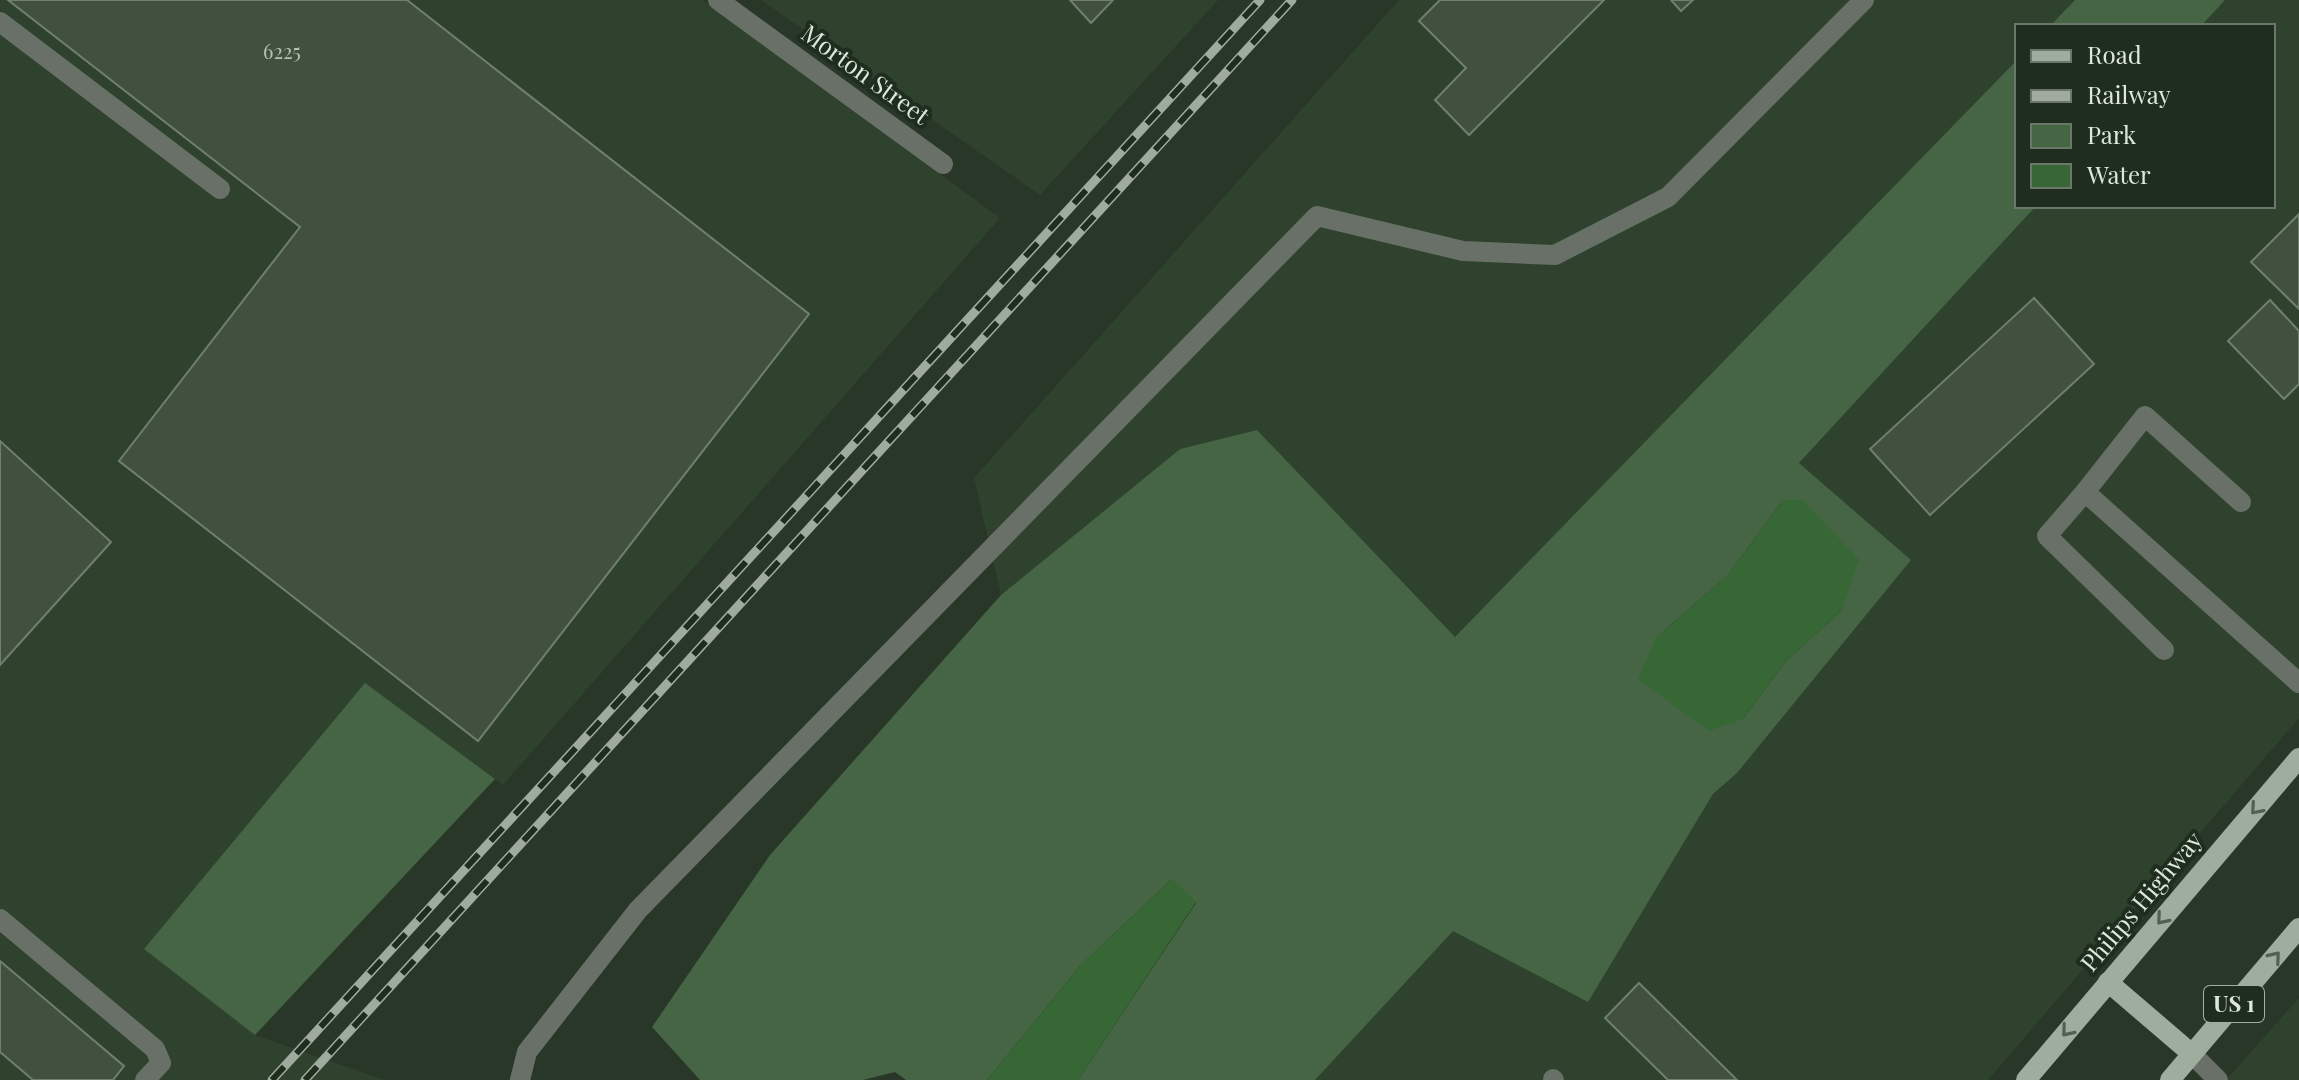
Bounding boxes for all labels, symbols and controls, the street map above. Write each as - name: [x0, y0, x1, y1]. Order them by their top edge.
- street label: Morton Street: [796, 16, 937, 131]
- legend: [2015, 24, 2275, 208]
- house number: 6225: [263, 37, 301, 64]
- text: Road: [2087, 38, 2142, 70]
- text: Railway: [2087, 78, 2171, 110]
- text: Park: [2087, 118, 2137, 150]
- text: Water: [2086, 158, 2151, 190]
- one-way arrow: [2251, 799, 2265, 814]
- street label: Philips Highway: [2072, 824, 2208, 977]
- one-way arrow: [2157, 909, 2172, 924]
- one-way arrow: [2265, 951, 2280, 966]
- road number: US 1: [2204, 986, 2264, 1022]
- one-way arrow: [2062, 1022, 2077, 1036]

